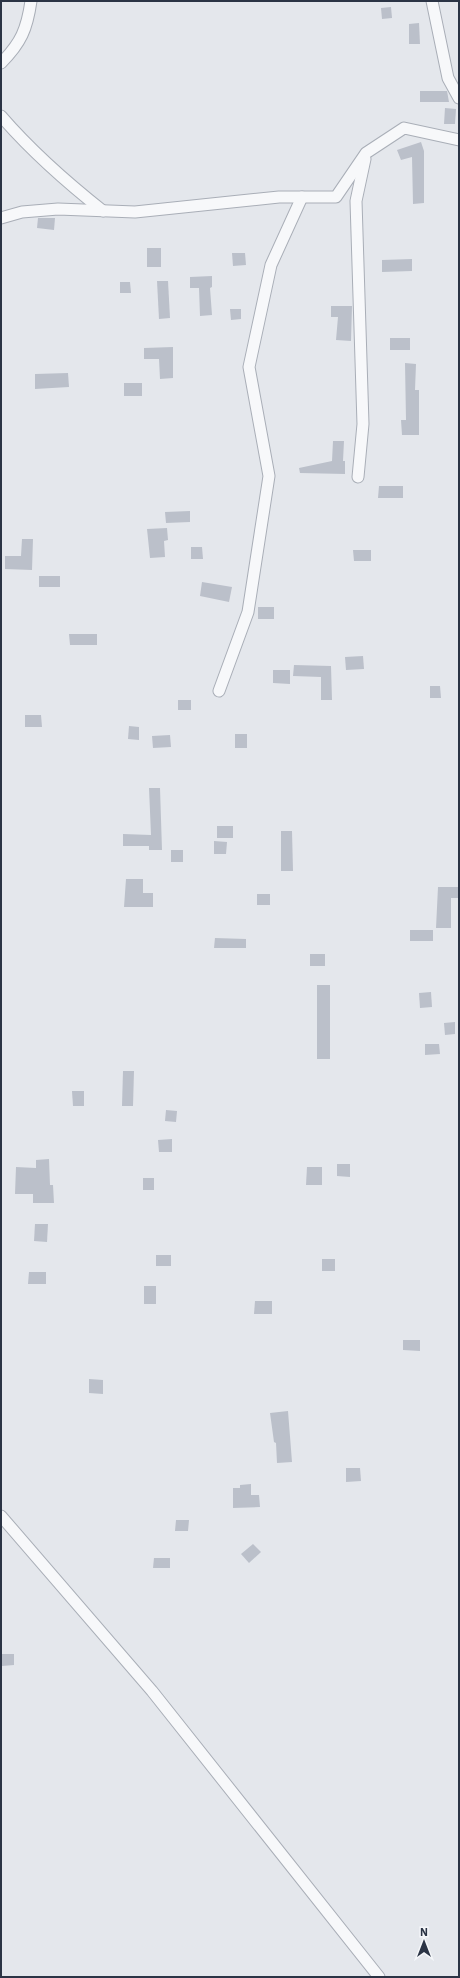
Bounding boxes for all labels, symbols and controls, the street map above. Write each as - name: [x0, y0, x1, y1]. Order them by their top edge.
- north arrow: [404, 1922, 444, 1962]
- text: N: [420, 1925, 428, 1939]

